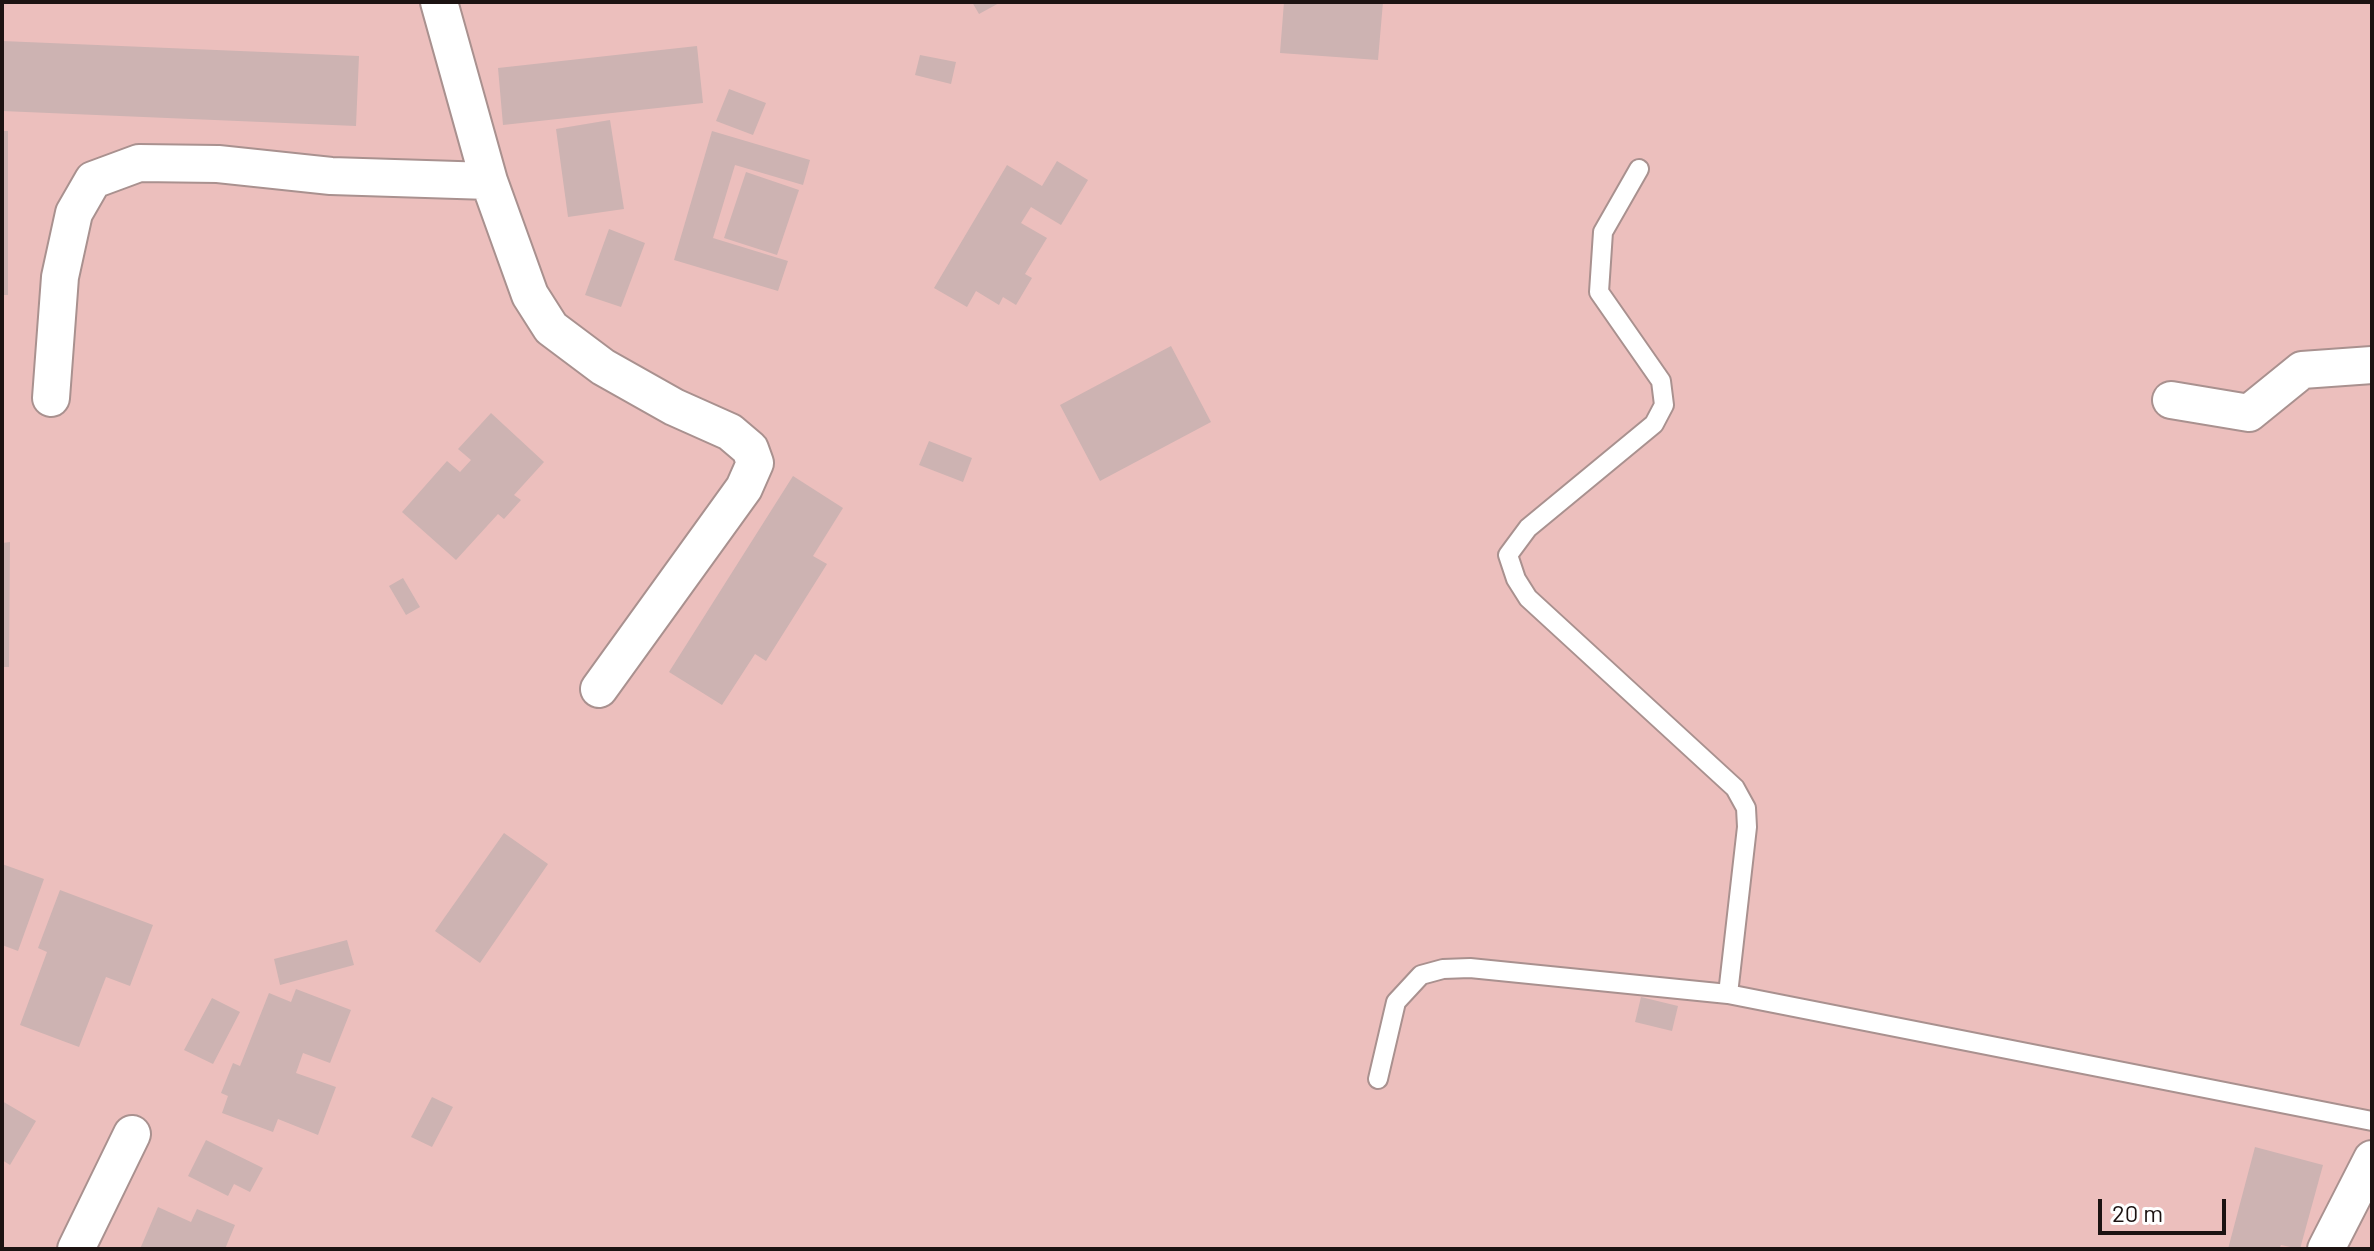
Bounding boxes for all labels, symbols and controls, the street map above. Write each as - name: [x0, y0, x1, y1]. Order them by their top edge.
- scale bar: [2102, 1183, 2230, 1233]
- text: 20 m: [2112, 1198, 2163, 1227]

